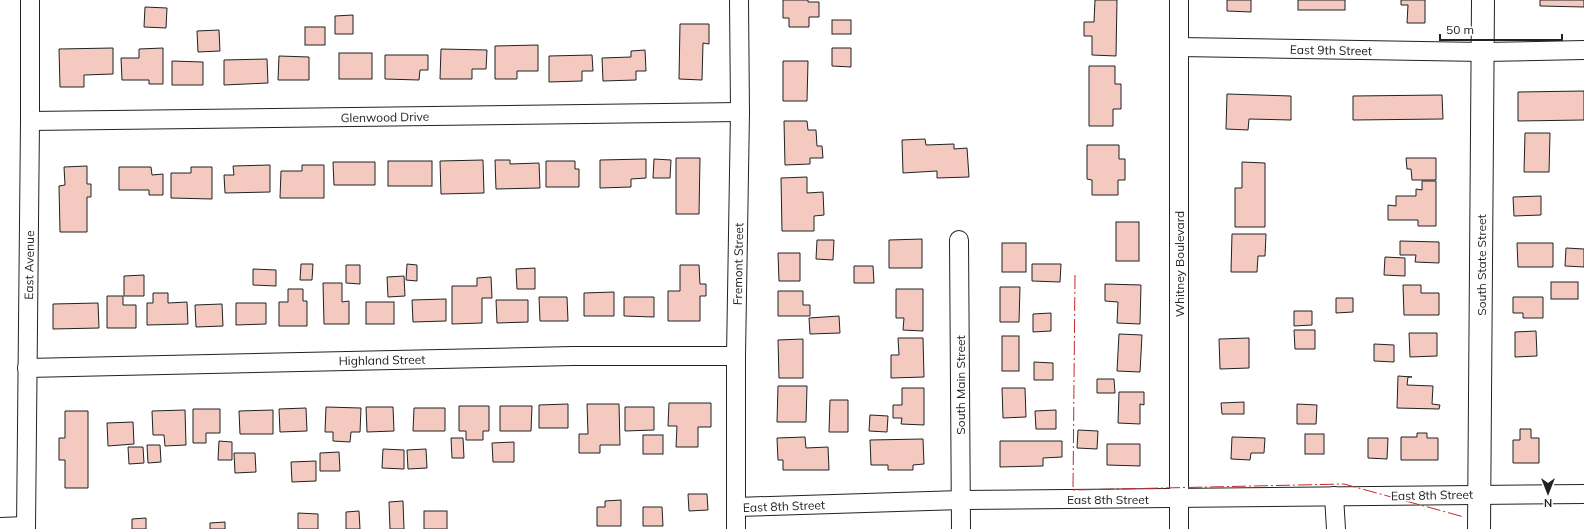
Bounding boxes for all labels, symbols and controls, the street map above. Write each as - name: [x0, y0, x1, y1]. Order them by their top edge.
- scale bar: [1440, 16, 1562, 42]
- text: 50 m: [1446, 22, 1474, 37]
- street label: East 9th Street: [1290, 42, 1372, 58]
- street label: Glenwood Drive: [341, 109, 429, 125]
- street label: Whitney Boulevard: [1172, 211, 1187, 317]
- street label: South State Street: [1474, 214, 1489, 316]
- street label: Fremont Street: [730, 223, 746, 305]
- street label: East Avenue: [21, 230, 37, 300]
- street label: South Main Street: [953, 335, 968, 435]
- street label: Highland Street: [338, 352, 426, 368]
- north arrow: [1528, 473, 1568, 513]
- street label: East 8th Street: [1391, 487, 1473, 503]
- street label: East 8th Street: [1067, 492, 1149, 507]
- text: N: [1544, 496, 1552, 510]
- street label: East 8th Street: [743, 497, 825, 515]

